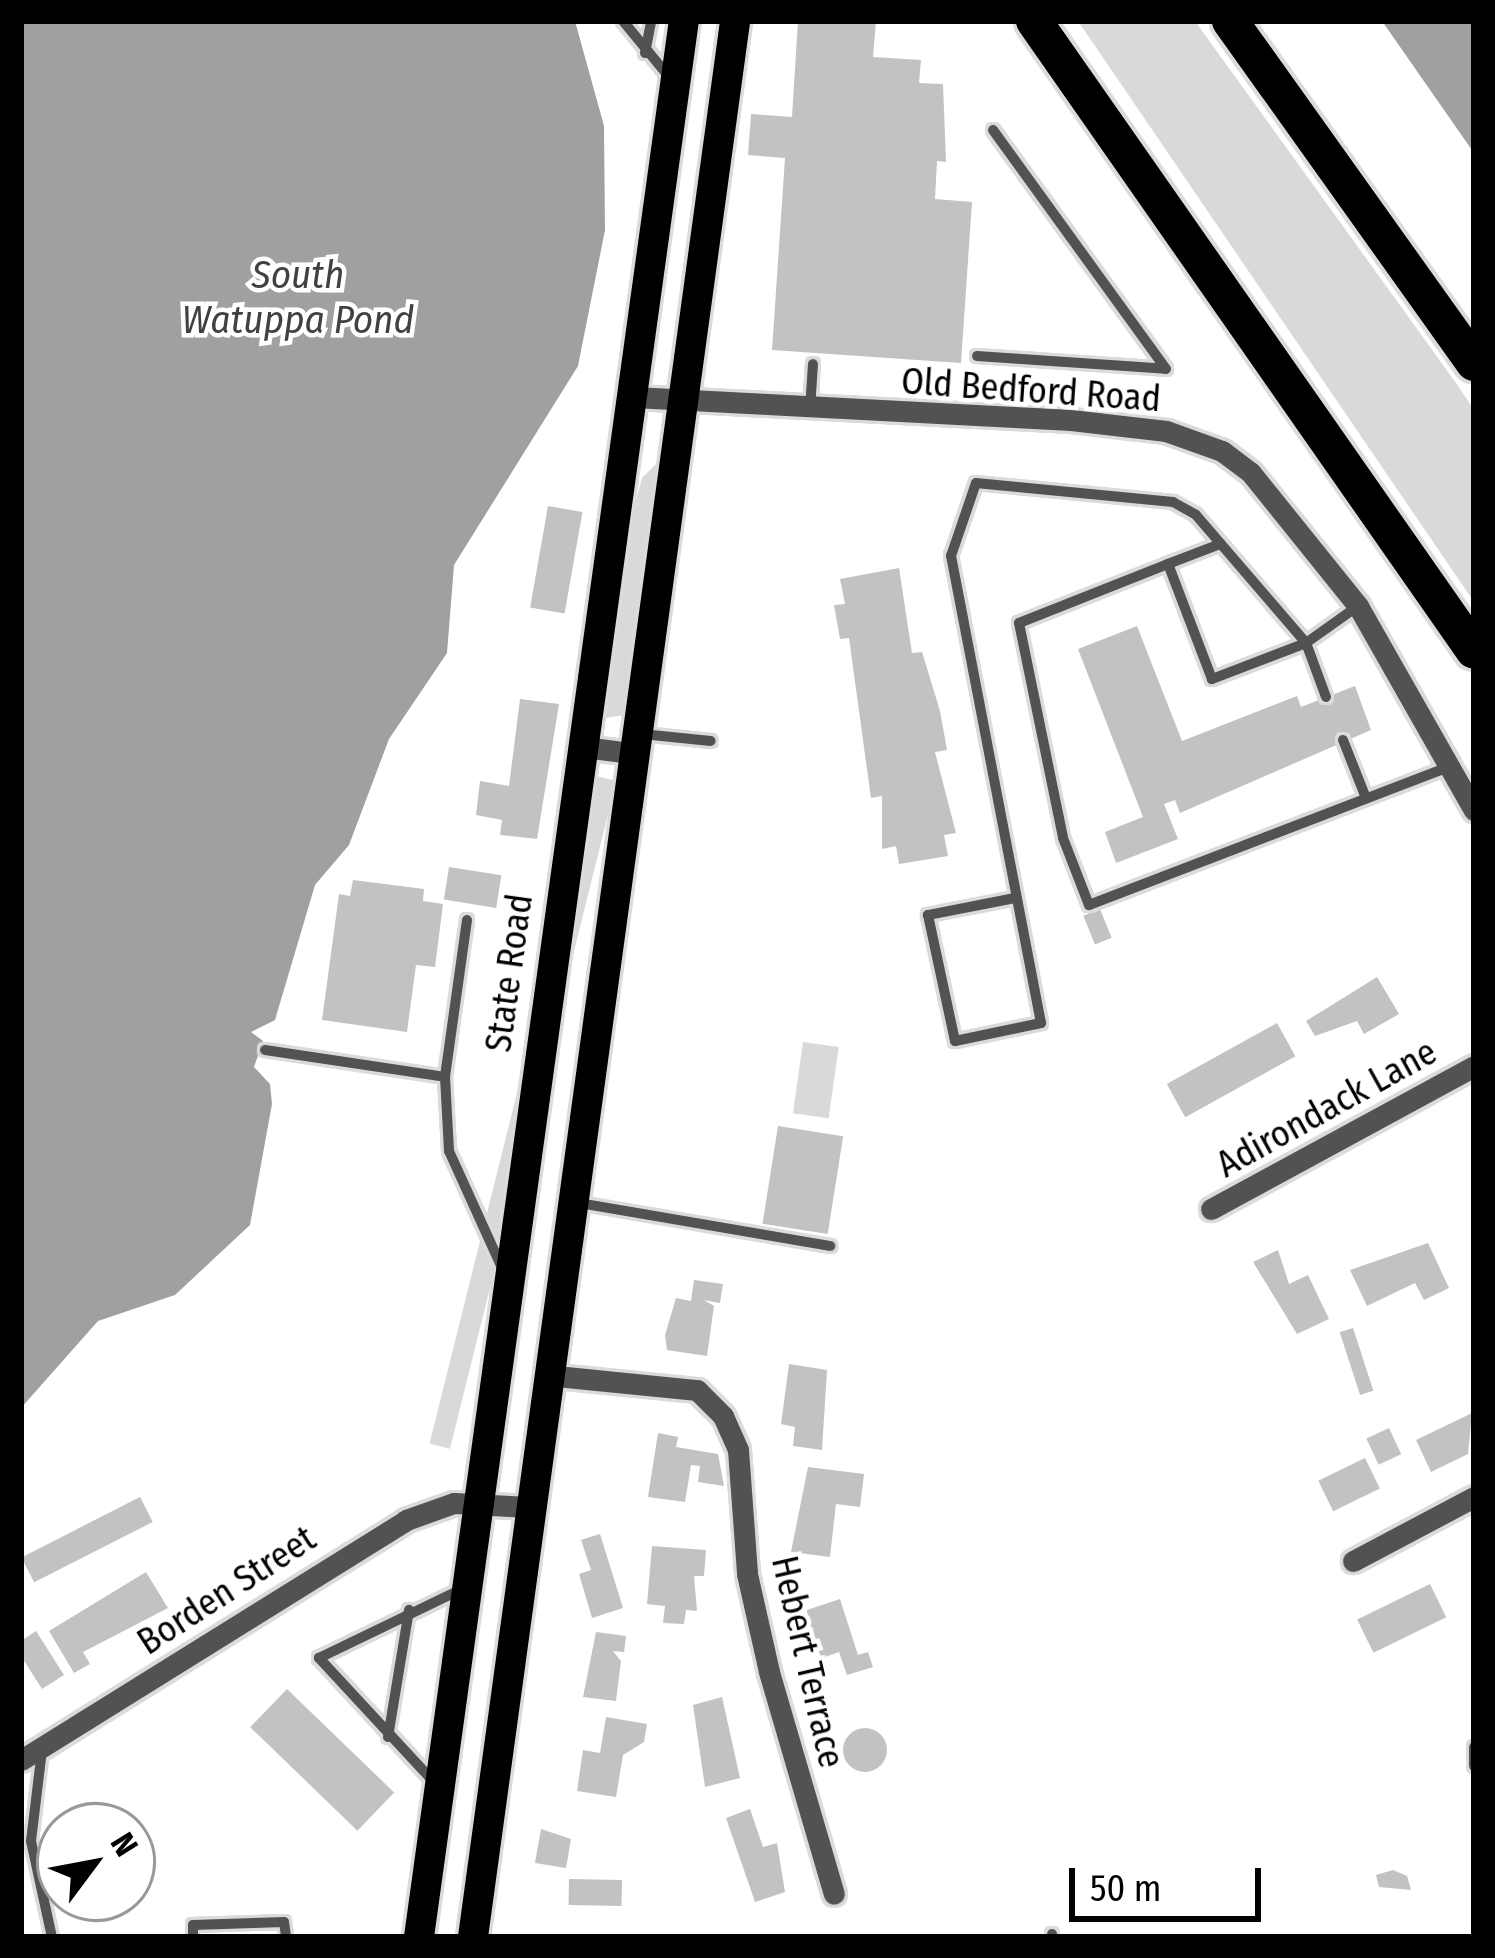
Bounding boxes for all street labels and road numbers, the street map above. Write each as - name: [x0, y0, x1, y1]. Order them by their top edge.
- street label: Old Bedford Road: [900, 360, 1162, 422]
- street label: State Road: [478, 891, 542, 1055]
- street label: Adirondack Lane: [1210, 1031, 1444, 1187]
- street label: Borden Street: [130, 1518, 324, 1664]
- street label: Hebert Terrace: [762, 1552, 852, 1772]

